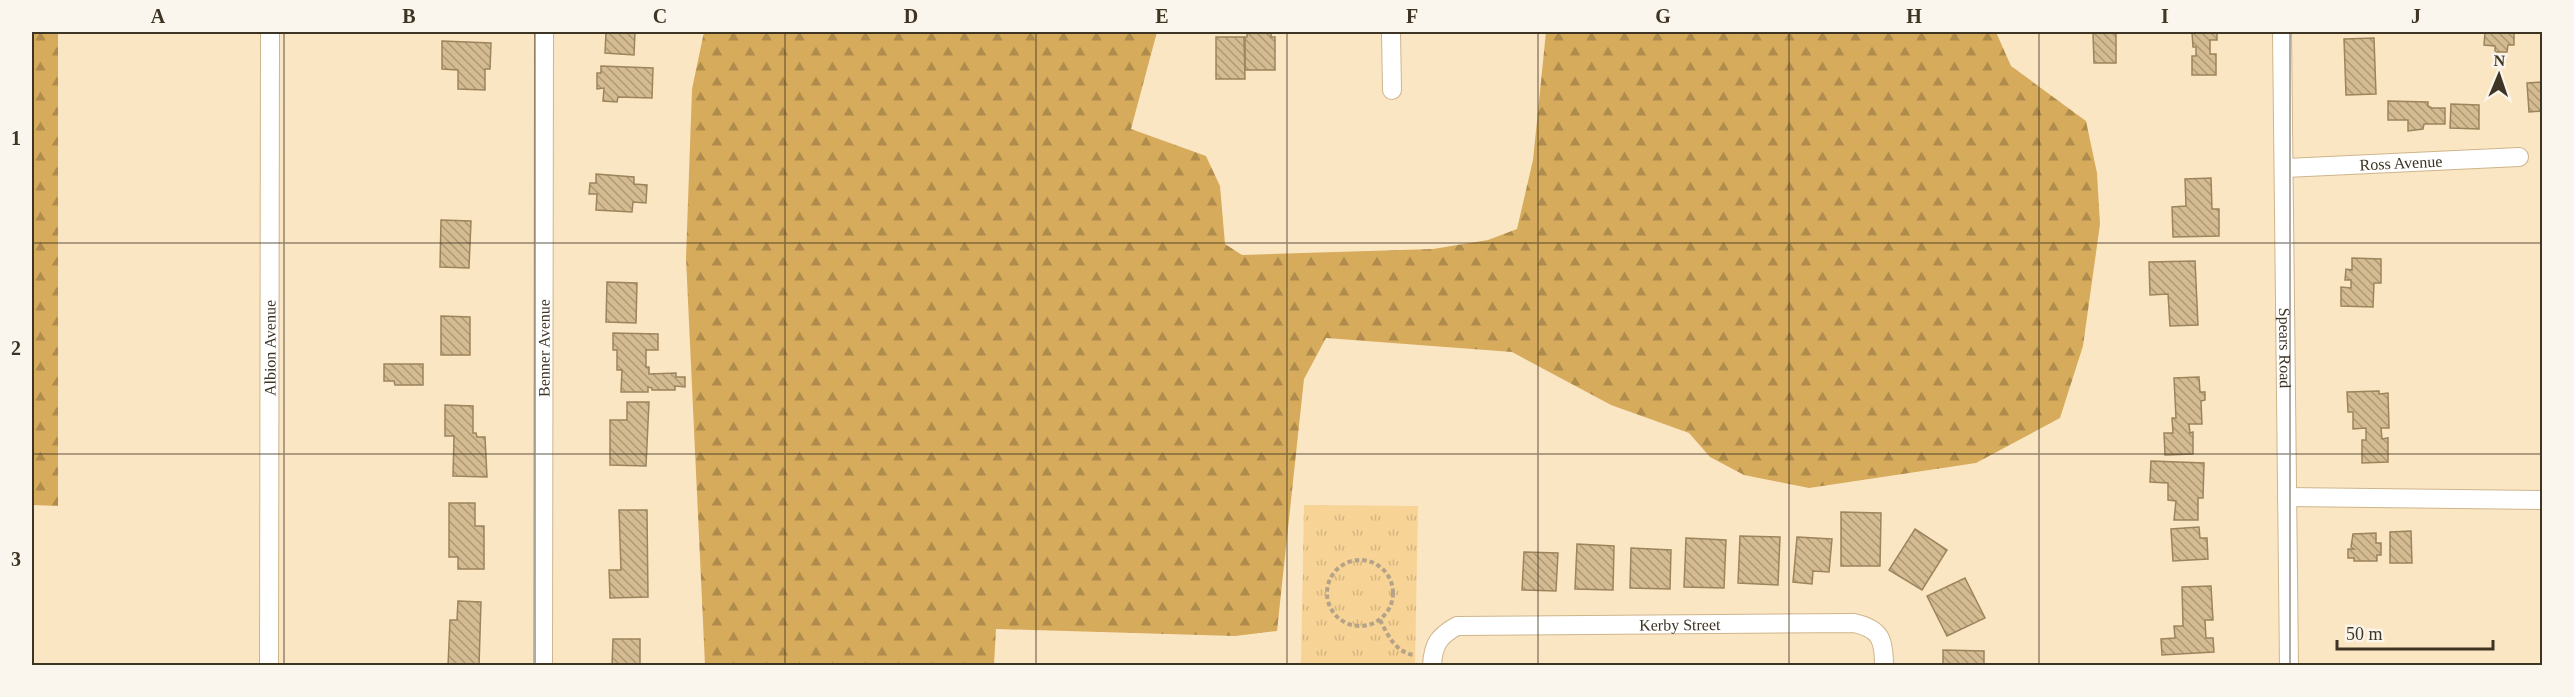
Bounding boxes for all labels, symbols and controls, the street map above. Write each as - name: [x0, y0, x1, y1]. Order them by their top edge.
- text: A: [151, 5, 166, 27]
- text: B: [402, 5, 416, 27]
- text: C: [653, 5, 667, 27]
- text: D: [904, 5, 918, 27]
- text: E: [1155, 5, 1169, 27]
- text: F: [1406, 5, 1418, 27]
- text: G: [1655, 5, 1671, 27]
- text: H: [1906, 5, 1922, 27]
- text: I: [2161, 5, 2169, 27]
- text: J: [2411, 5, 2421, 27]
- north arrow: [2469, 45, 2529, 105]
- text: N: [2493, 52, 2506, 69]
- text: 1: [11, 127, 21, 149]
- street label: Ross Avenue: [2359, 152, 2443, 173]
- street label: Benner Avenue: [535, 299, 552, 397]
- street label: Albion Avenue: [261, 300, 278, 396]
- street label: Spears Road: [2276, 308, 2294, 388]
- text: 2: [11, 337, 21, 359]
- text: 3: [11, 548, 21, 570]
- scale bar: [2337, 613, 2493, 651]
- street label: Kerby Street: [1639, 616, 1721, 634]
- text: 50 m: [2346, 624, 2383, 644]

